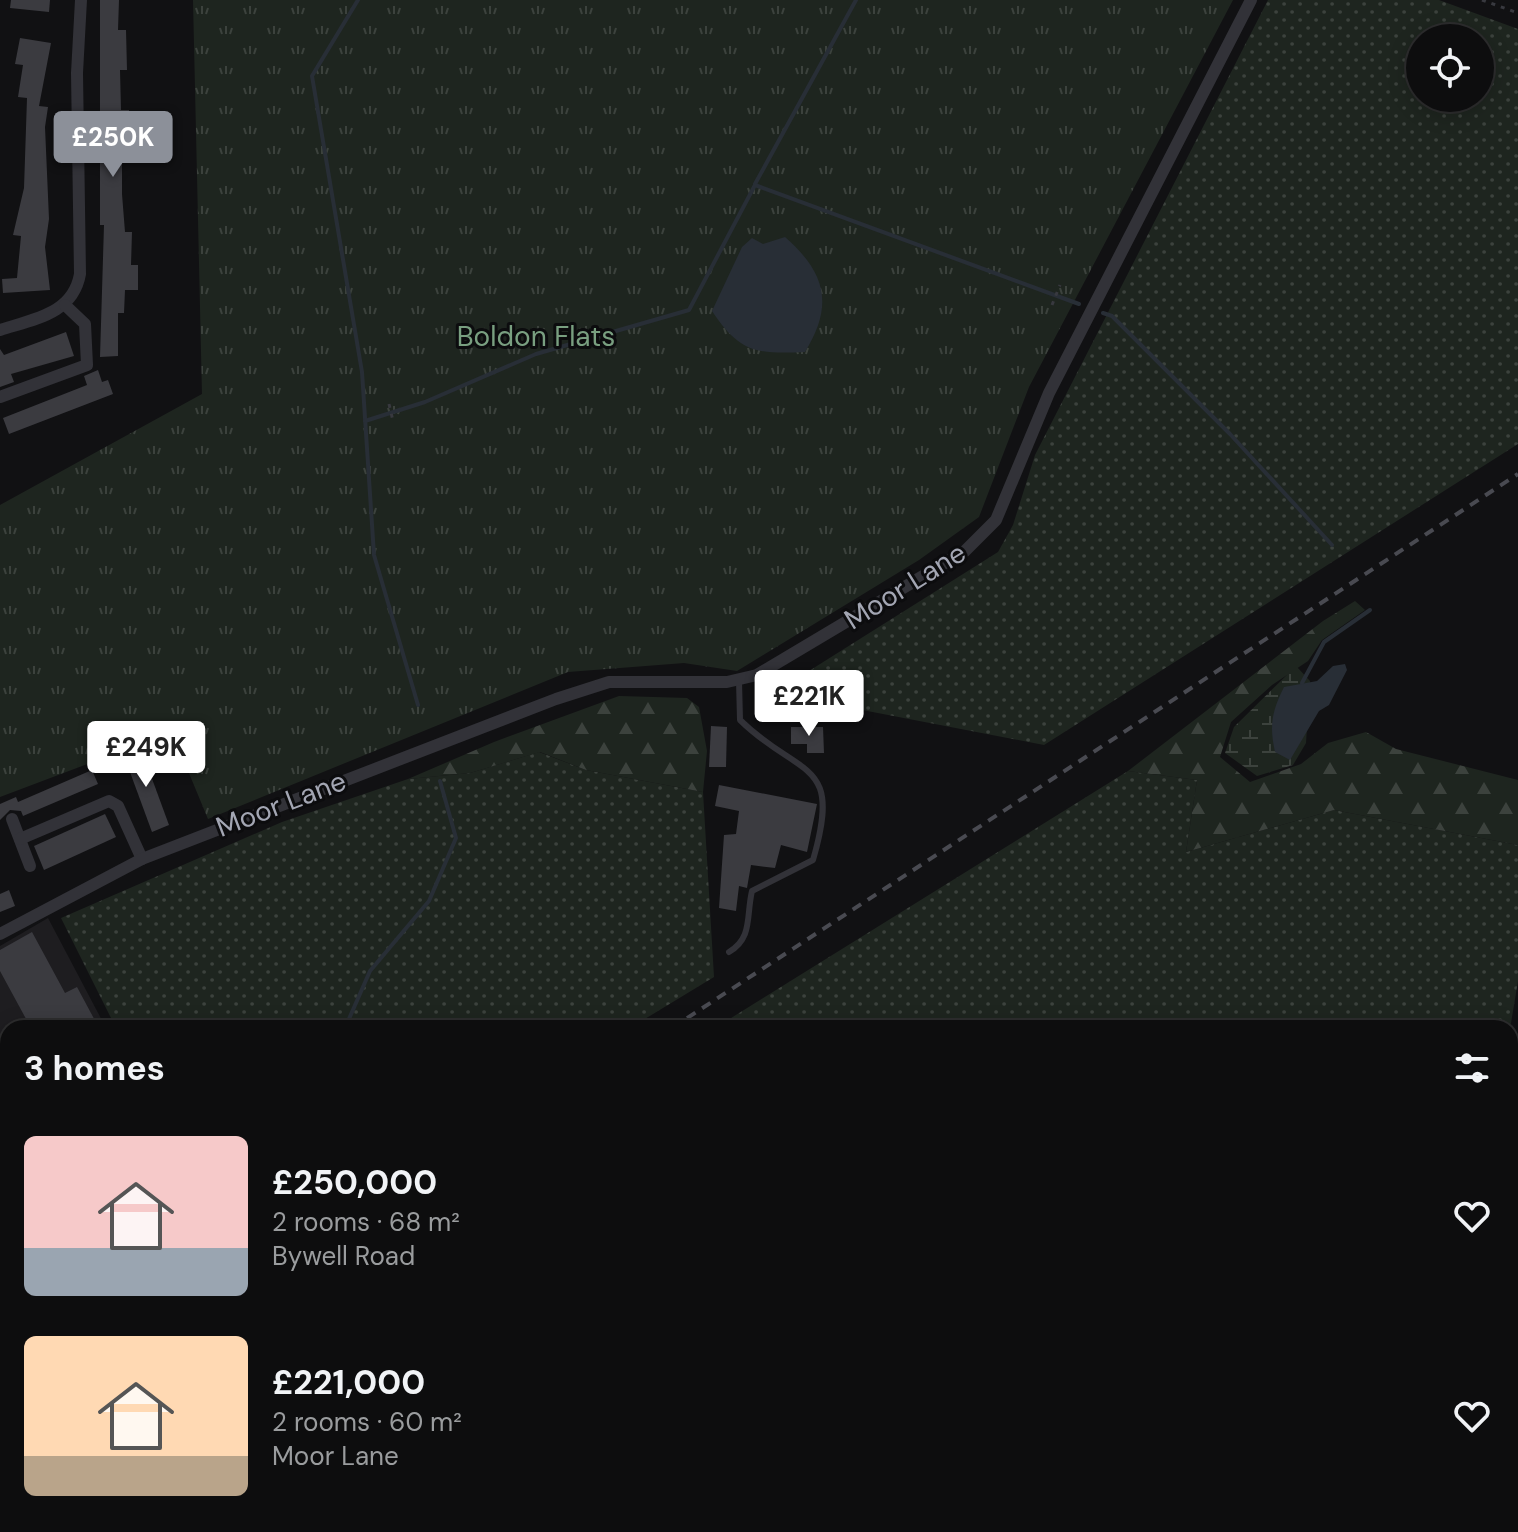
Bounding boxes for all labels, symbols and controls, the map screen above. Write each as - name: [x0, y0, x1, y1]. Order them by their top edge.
- map controls: [1406, 24, 1494, 112]
- button: locate: [1406, 24, 1494, 112]
- pin: £250K: [57, 111, 169, 179]
- text: £250K: [72, 120, 154, 154]
- park label: Boldon Flats: [457, 318, 615, 355]
- street label: Moor Lane: [837, 534, 973, 638]
- pin: £221K: [753, 670, 865, 738]
- text: £221K: [773, 679, 845, 713]
- pin: £249K: [90, 721, 202, 789]
- text: £249K: [105, 730, 187, 764]
- street label: Moor Lane: [211, 762, 351, 846]
- text: 3 homes: [24, 1046, 165, 1091]
- icon: filters: [1450, 1046, 1494, 1090]
- text: £250,000: [272, 1160, 437, 1205]
- icon: home: [88, 1168, 184, 1264]
- icon: heart: [1450, 1194, 1494, 1238]
- text: 2 rooms · 68 m²: [272, 1205, 460, 1239]
- text: Bywell Road: [272, 1239, 415, 1273]
- text: £221,000: [272, 1360, 425, 1405]
- icon: home: [88, 1368, 184, 1464]
- icon: heart: [1450, 1394, 1494, 1438]
- text: 2 rooms · 60 m²: [272, 1405, 462, 1439]
- text: Moor Lane: [272, 1439, 399, 1473]

